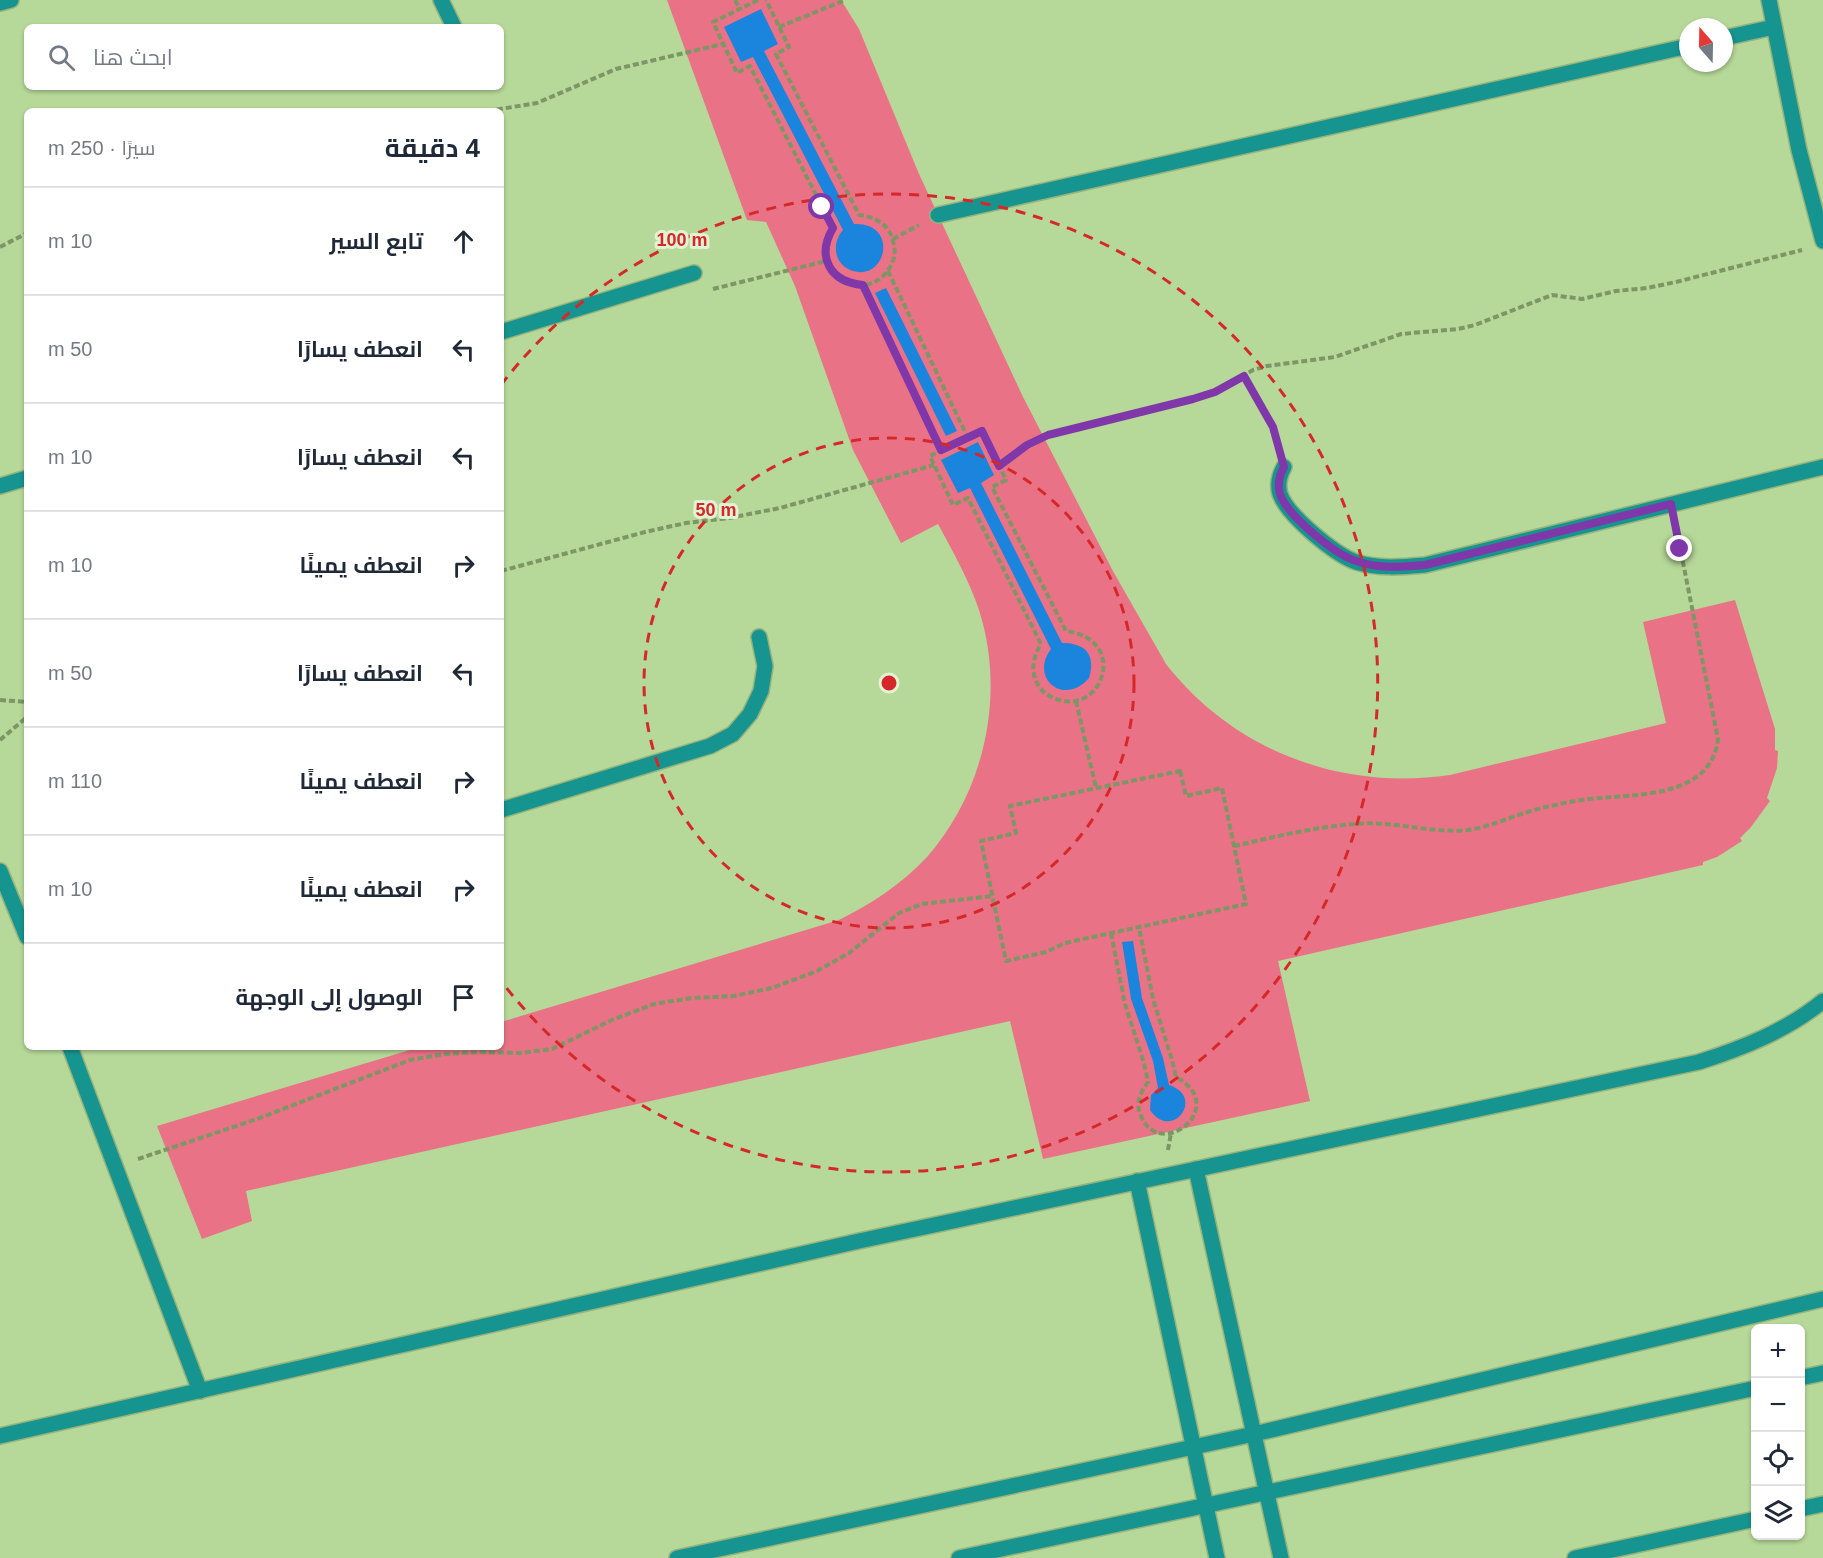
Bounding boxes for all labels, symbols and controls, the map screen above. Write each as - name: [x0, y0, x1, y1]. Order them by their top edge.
- north arrow: [1679, 18, 1733, 72]
- search box: [24, 24, 504, 90]
- icon: search: [45, 41, 78, 74]
- text: ابحث هنا: [93, 45, 173, 70]
- text: 4 دقيقة: [385, 133, 480, 163]
- text: سيرًا · 250 m: [48, 137, 155, 159]
- route start: [808, 193, 834, 219]
- icon: ahead: [447, 225, 480, 258]
- text: تابع السير: [329, 229, 423, 254]
- text: 10 m: [48, 230, 92, 252]
- text: 100 m: [656, 230, 708, 250]
- icon: left: [447, 333, 480, 366]
- text: انعطف يسارًا: [297, 337, 423, 362]
- text: 50 m: [48, 338, 92, 360]
- icon: left: [447, 441, 480, 474]
- text: انعطف يسارًا: [297, 445, 423, 470]
- text: 10 m: [48, 446, 92, 468]
- text: 50 m: [695, 500, 737, 520]
- route end: [1666, 535, 1692, 561]
- icon: right: [447, 549, 480, 582]
- text: انعطف يمينًا: [300, 553, 423, 578]
- text: 10 m: [48, 554, 92, 576]
- icon: left: [447, 657, 480, 690]
- text: انعطف يسارًا: [297, 661, 423, 686]
- text: 50 m: [48, 662, 92, 684]
- centre of rings: [879, 673, 899, 693]
- icon: right: [447, 765, 480, 798]
- text: انعطف يمينًا: [300, 769, 423, 794]
- text: 110 m: [48, 770, 102, 792]
- icon: right: [447, 873, 480, 906]
- text: انعطف يمينًا: [300, 877, 423, 902]
- text: 10 m: [48, 878, 92, 900]
- icon: arrive: [447, 981, 480, 1014]
- text: الوصول إلى الوجهة: [236, 985, 423, 1010]
- map controls: [1751, 1324, 1805, 1540]
- button: +: [1751, 1324, 1805, 1378]
- button: −: [1751, 1378, 1805, 1432]
- button: locate: [1751, 1432, 1805, 1486]
- button: layers: [1751, 1486, 1805, 1540]

